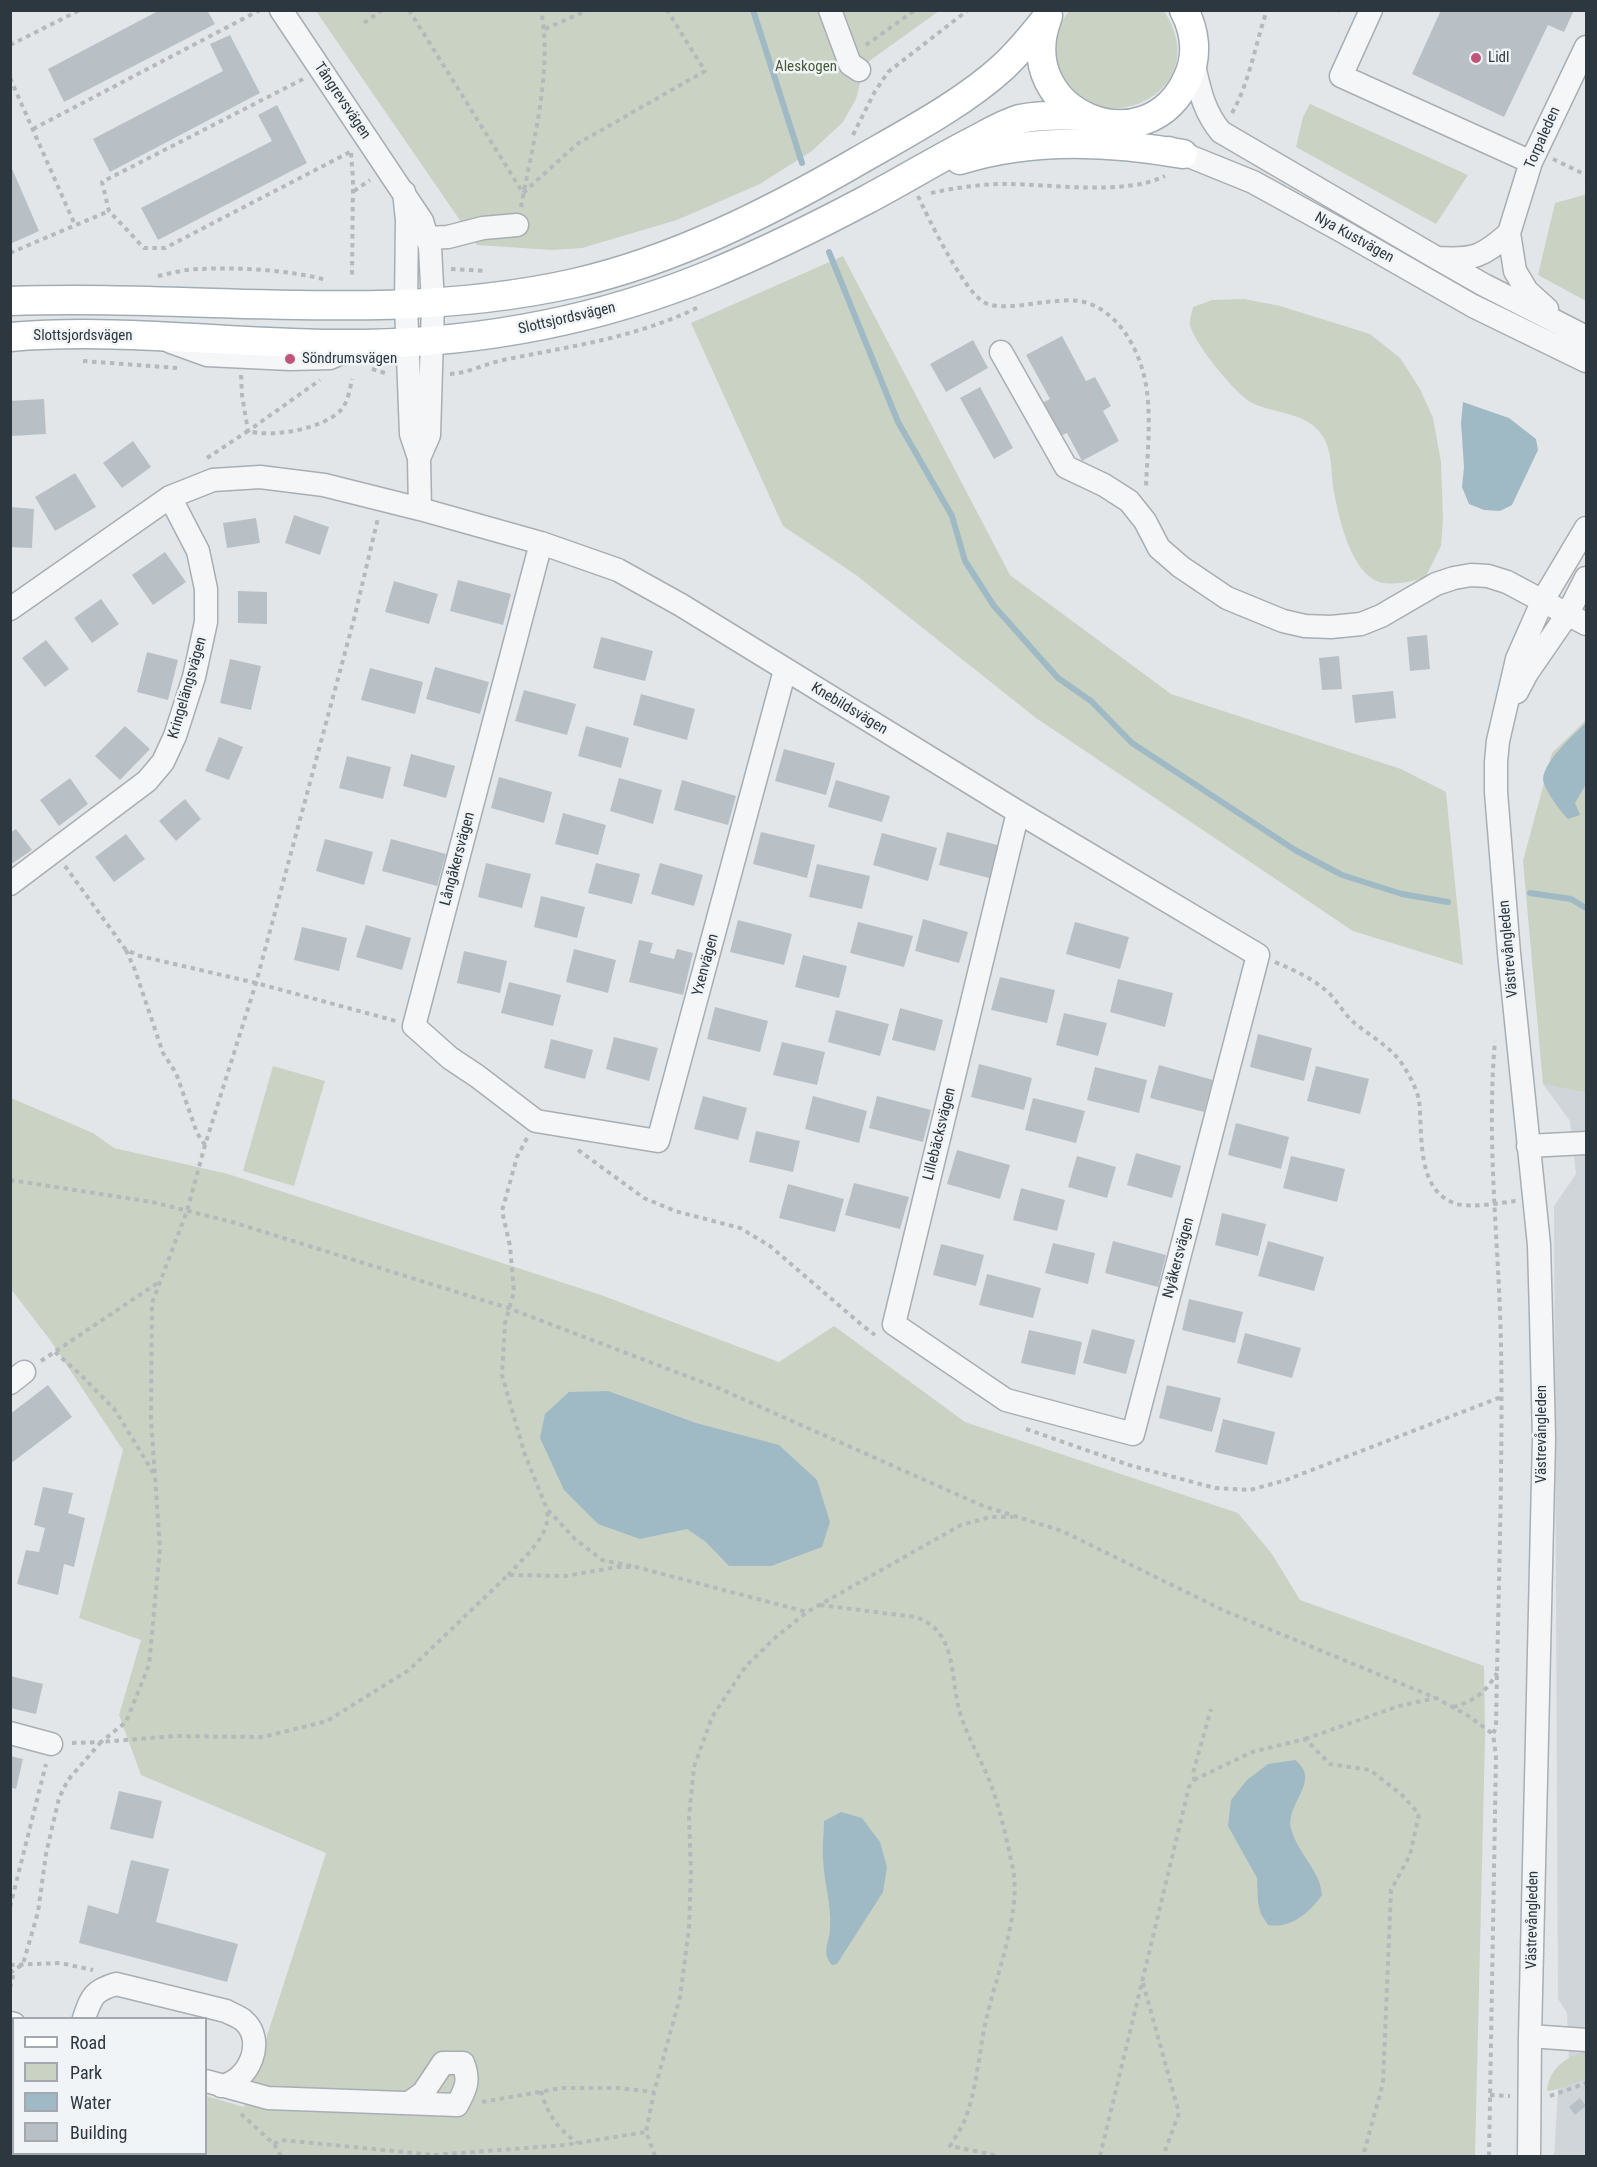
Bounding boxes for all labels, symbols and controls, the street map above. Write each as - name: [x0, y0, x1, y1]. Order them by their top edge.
- place label: Lidl: [1488, 49, 1509, 67]
- marker: Lidl: [1469, 51, 1483, 65]
- park label: Aleskogen: [775, 58, 837, 76]
- street label: Tångrevsvägen: [310, 59, 374, 143]
- street label: Torpaleden: [1521, 104, 1565, 172]
- street label: Nya Kustvägen: [1311, 209, 1397, 267]
- street label: Slottsjordsvägen: [517, 299, 617, 339]
- street label: Slottsjordsvägen: [33, 327, 133, 345]
- place label: Söndrumsvägen: [302, 350, 397, 368]
- marker: Söndrumsvägen: [283, 352, 297, 366]
- street label: Kringelängsvägen: [165, 635, 211, 741]
- street label: Knebildsvägen: [807, 679, 891, 739]
- street label: Långåkersvägen: [437, 810, 479, 908]
- street label: Västrevångleden: [1496, 899, 1522, 999]
- street label: Yxenvägen: [689, 932, 723, 998]
- street label: Lillebäcksvägen: [920, 1086, 960, 1182]
- street label: Nyåkersvägen: [1160, 1216, 1198, 1300]
- street label: Västrevångleden: [1533, 1385, 1551, 1483]
- street label: Västrevångleden: [1523, 1871, 1543, 1969]
- legend: [12, 2017, 207, 2155]
- text: Road: [70, 2032, 106, 2053]
- text: Park: [70, 2062, 102, 2083]
- text: Water: [70, 2092, 111, 2113]
- text: Building: [70, 2122, 127, 2143]

